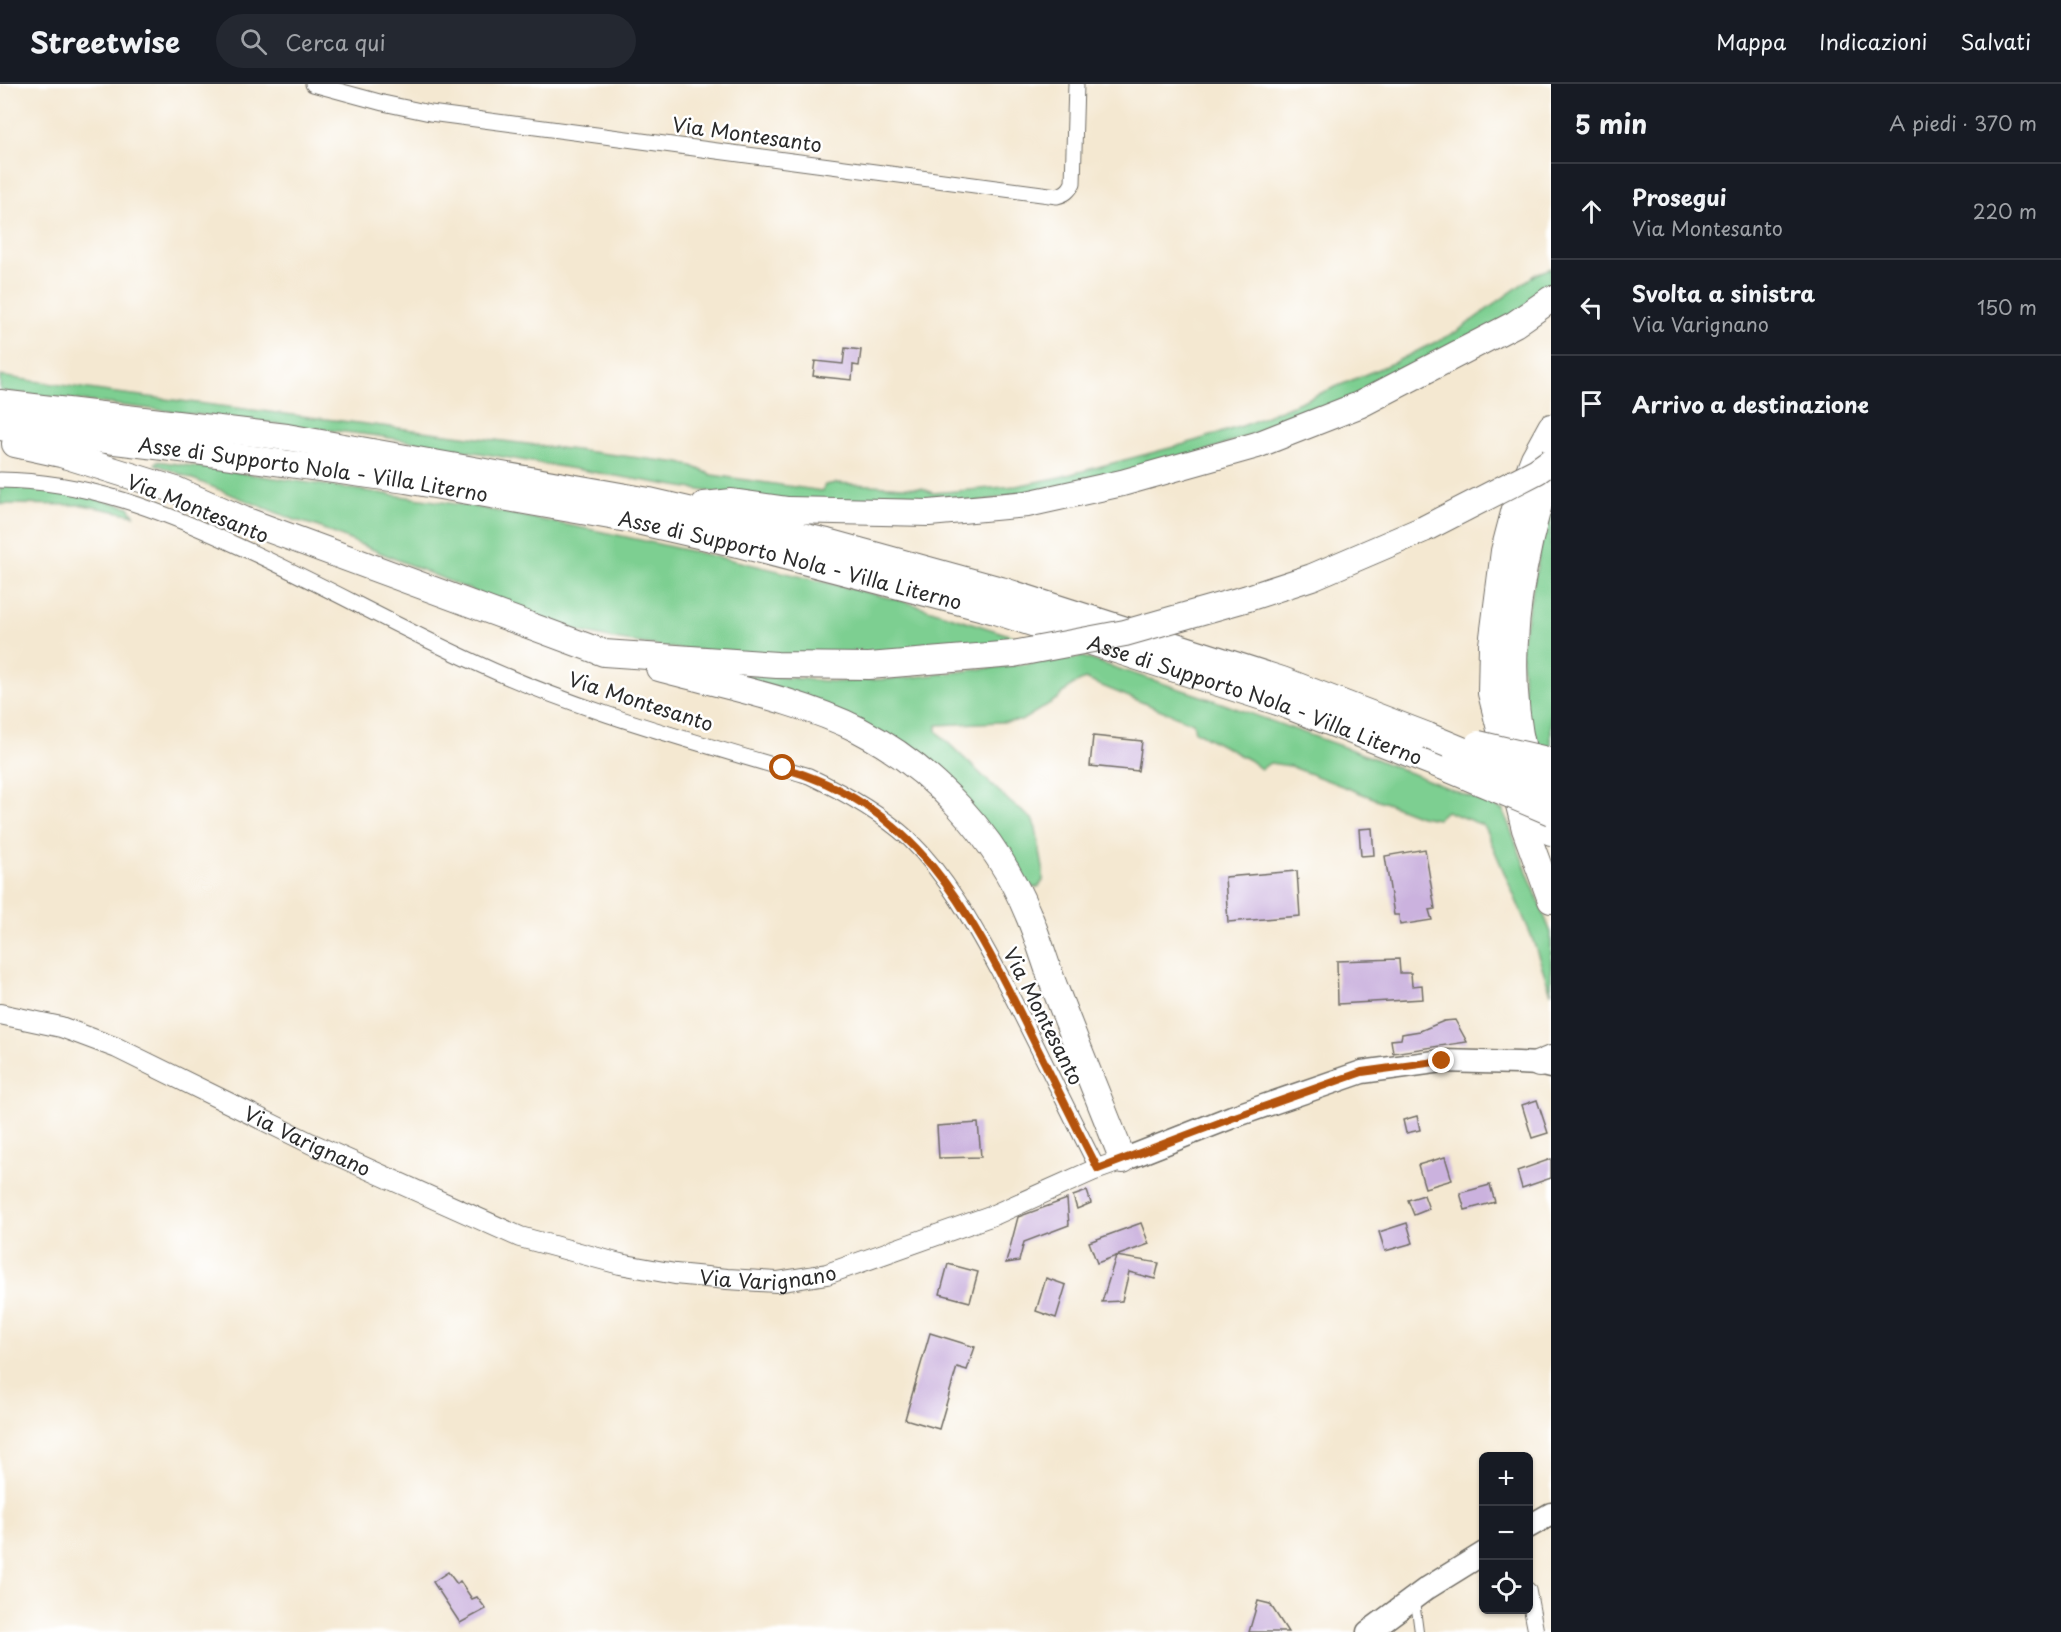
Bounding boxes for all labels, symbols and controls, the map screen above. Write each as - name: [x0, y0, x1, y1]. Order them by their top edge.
- search box: [216, 14, 636, 68]
- text: Streetwise: [30, 20, 180, 63]
- icon: search: [237, 25, 270, 58]
- text: Cerca qui: [285, 25, 386, 58]
- text: Mappa: [1716, 25, 1786, 57]
- text: Indicazioni: [1819, 25, 1927, 57]
- text: Salvati: [1960, 25, 2031, 57]
- text: 5 min: [1575, 104, 1647, 143]
- text: A piedi · 370 m: [1889, 108, 2037, 138]
- street label: Via Montesanto: [670, 109, 824, 159]
- text: Prosegui: [1632, 180, 1726, 213]
- icon: ahead: [1575, 195, 1608, 228]
- text: 220 m: [1973, 196, 2037, 226]
- text: Via Montesanto: [1632, 213, 1783, 243]
- text: Svolta a sinistra: [1632, 276, 1815, 309]
- icon: left: [1575, 291, 1608, 324]
- text: 150 m: [1977, 292, 2037, 322]
- text: Via Varignano: [1632, 309, 1769, 339]
- icon: arrive: [1575, 387, 1608, 420]
- text: Arrivo a destinazione: [1632, 387, 1869, 420]
- street label: Asse di Supporto Nola - Villa Literno: [137, 429, 490, 509]
- street label: Via Montesanto: [122, 466, 274, 550]
- street label: Asse di Supporto Nola - Villa Literno: [616, 503, 965, 617]
- street label: Asse di Supporto Nola - Villa Literno: [1084, 627, 1427, 772]
- street label: Via Montesanto: [565, 663, 717, 739]
- route start: [769, 754, 795, 780]
- street label: Via Montesanto: [996, 942, 1092, 1090]
- route end: [1428, 1047, 1454, 1073]
- street label: Via Varignano: [239, 1098, 376, 1183]
- street label: Via Varignano: [698, 1257, 840, 1297]
- map controls: [1479, 1452, 1533, 1614]
- button: +: [1479, 1452, 1533, 1506]
- button: −: [1479, 1506, 1533, 1560]
- button: locate: [1479, 1560, 1533, 1614]

